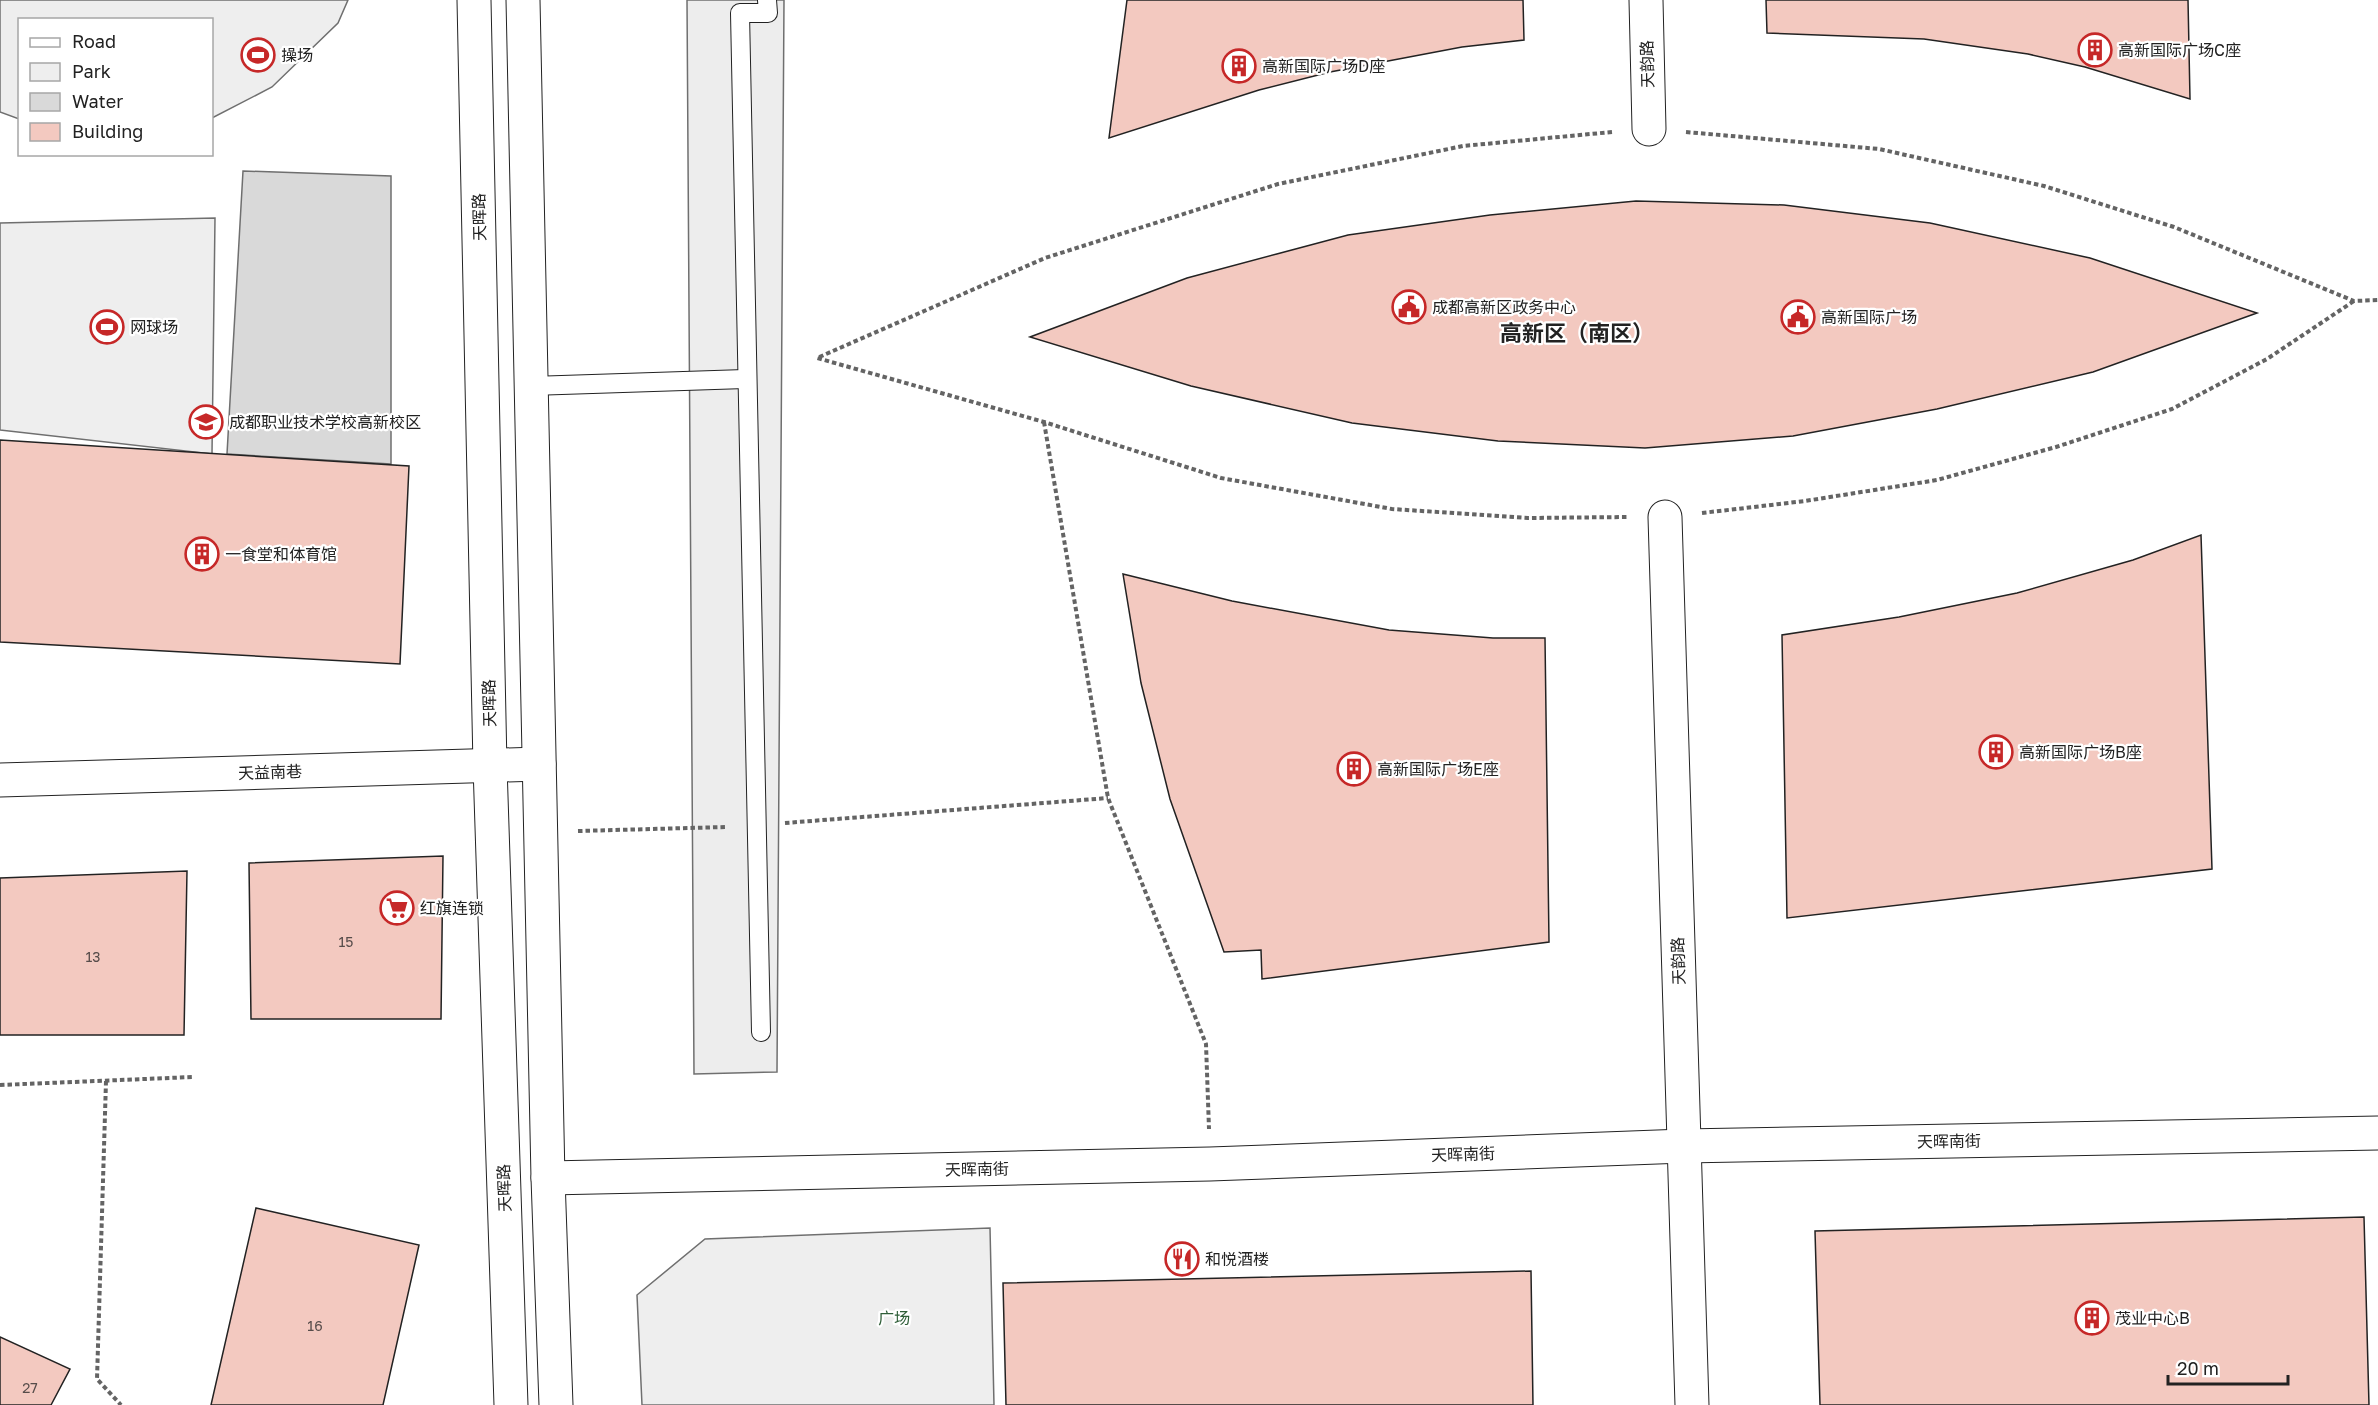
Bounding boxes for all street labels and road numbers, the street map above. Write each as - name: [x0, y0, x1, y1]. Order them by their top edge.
- street label: 天韵路: [1637, 40, 1657, 88]
- street label: 天晖路: [469, 193, 489, 241]
- street label: 天晖路: [479, 679, 499, 727]
- street label: 天益南巷: [238, 761, 302, 783]
- street label: 天韵路: [1667, 937, 1689, 985]
- street label: 天晖南街: [1917, 1130, 1981, 1152]
- street label: 天晖南街: [1431, 1143, 1495, 1165]
- street label: 天晖南街: [945, 1158, 1009, 1180]
- street label: 天晖路: [493, 1164, 515, 1212]

